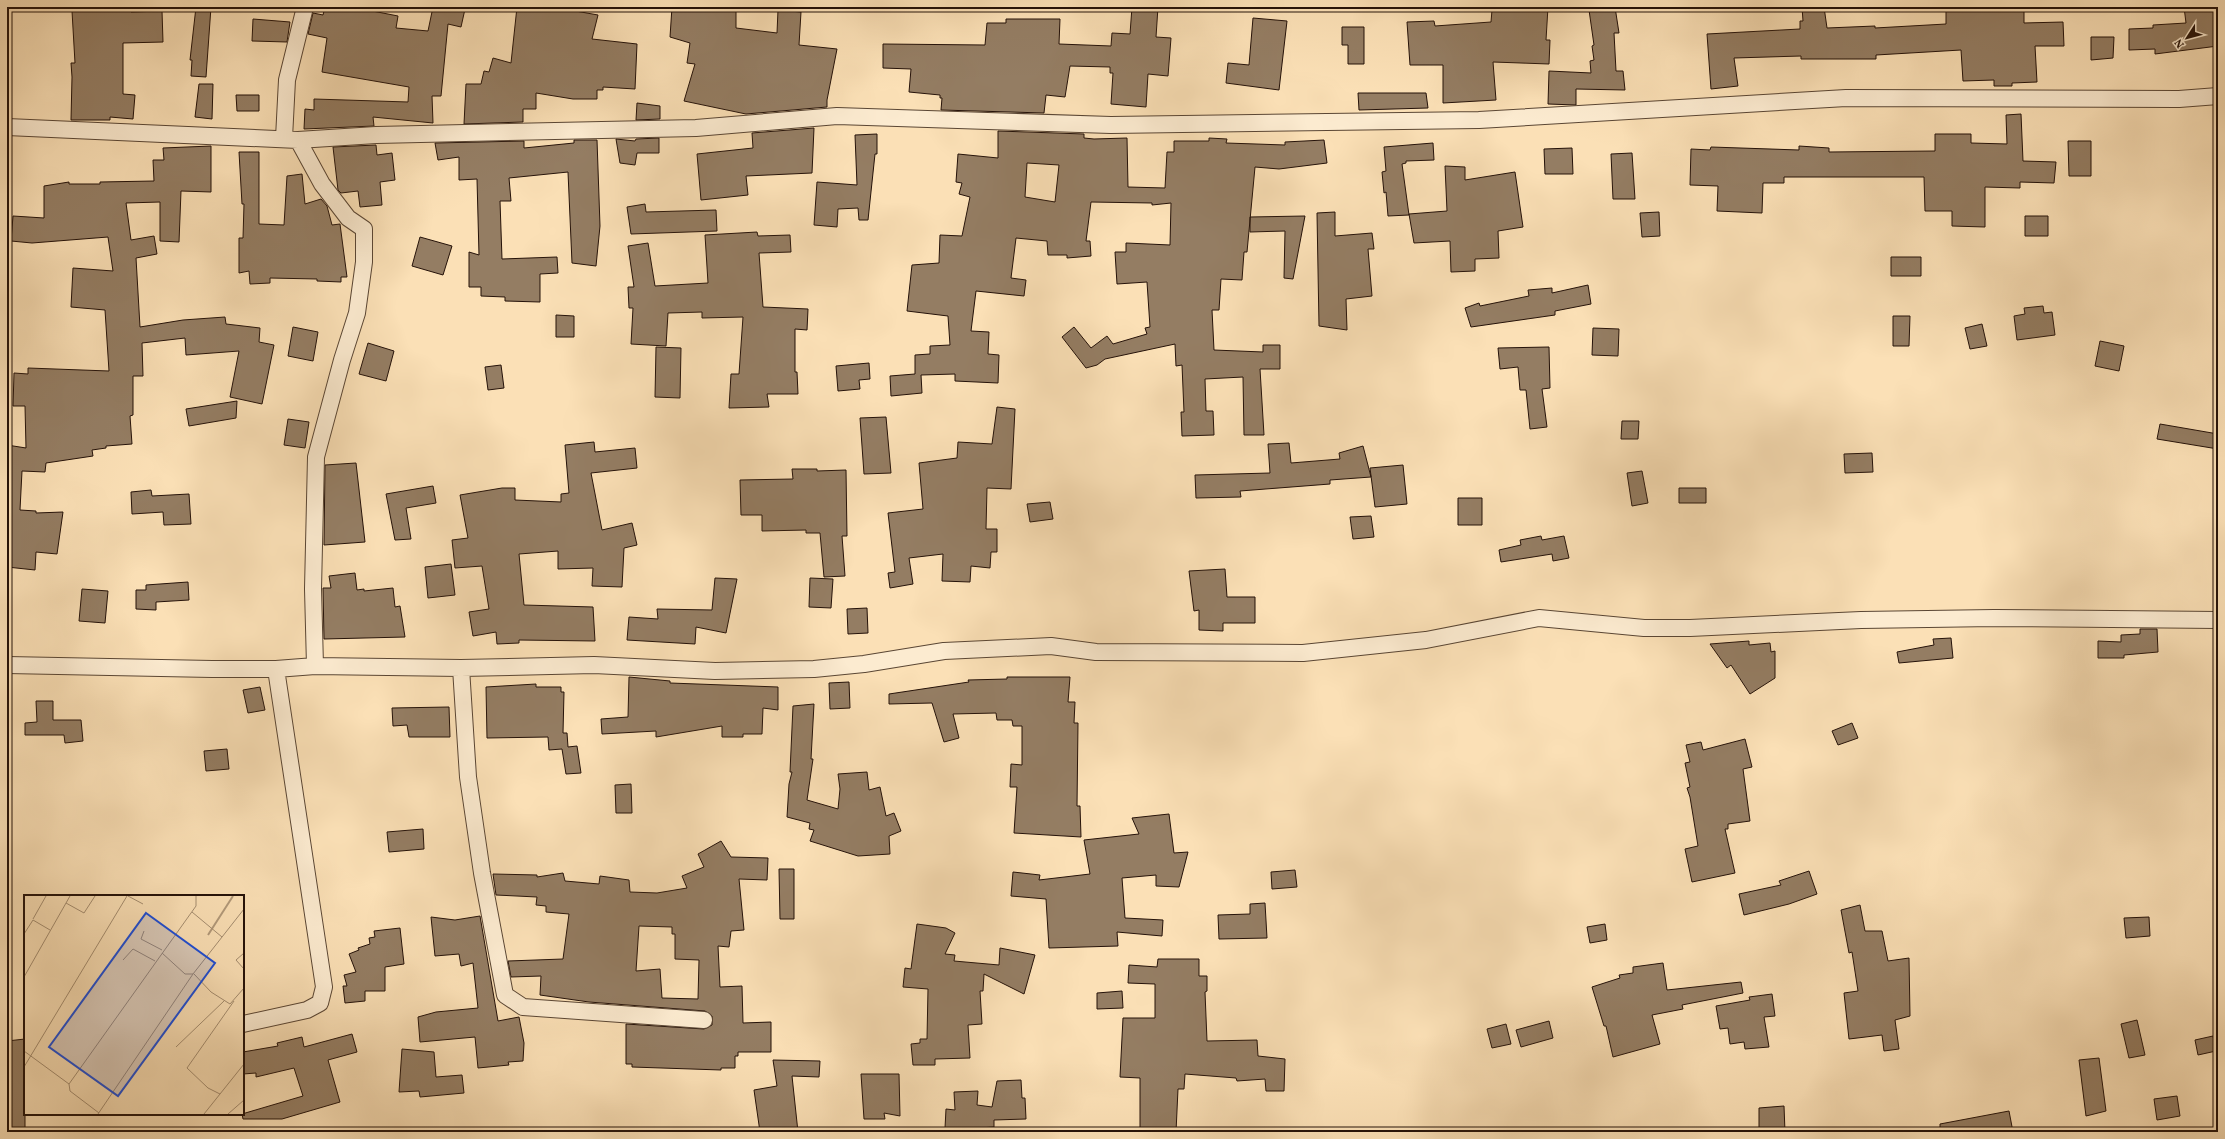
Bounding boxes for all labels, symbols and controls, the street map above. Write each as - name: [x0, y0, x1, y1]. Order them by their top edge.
- north arrow: [2167, 18, 2207, 58]
- text: N: [2172, 35, 2189, 51]
- inset map: [24, 895, 244, 1115]

